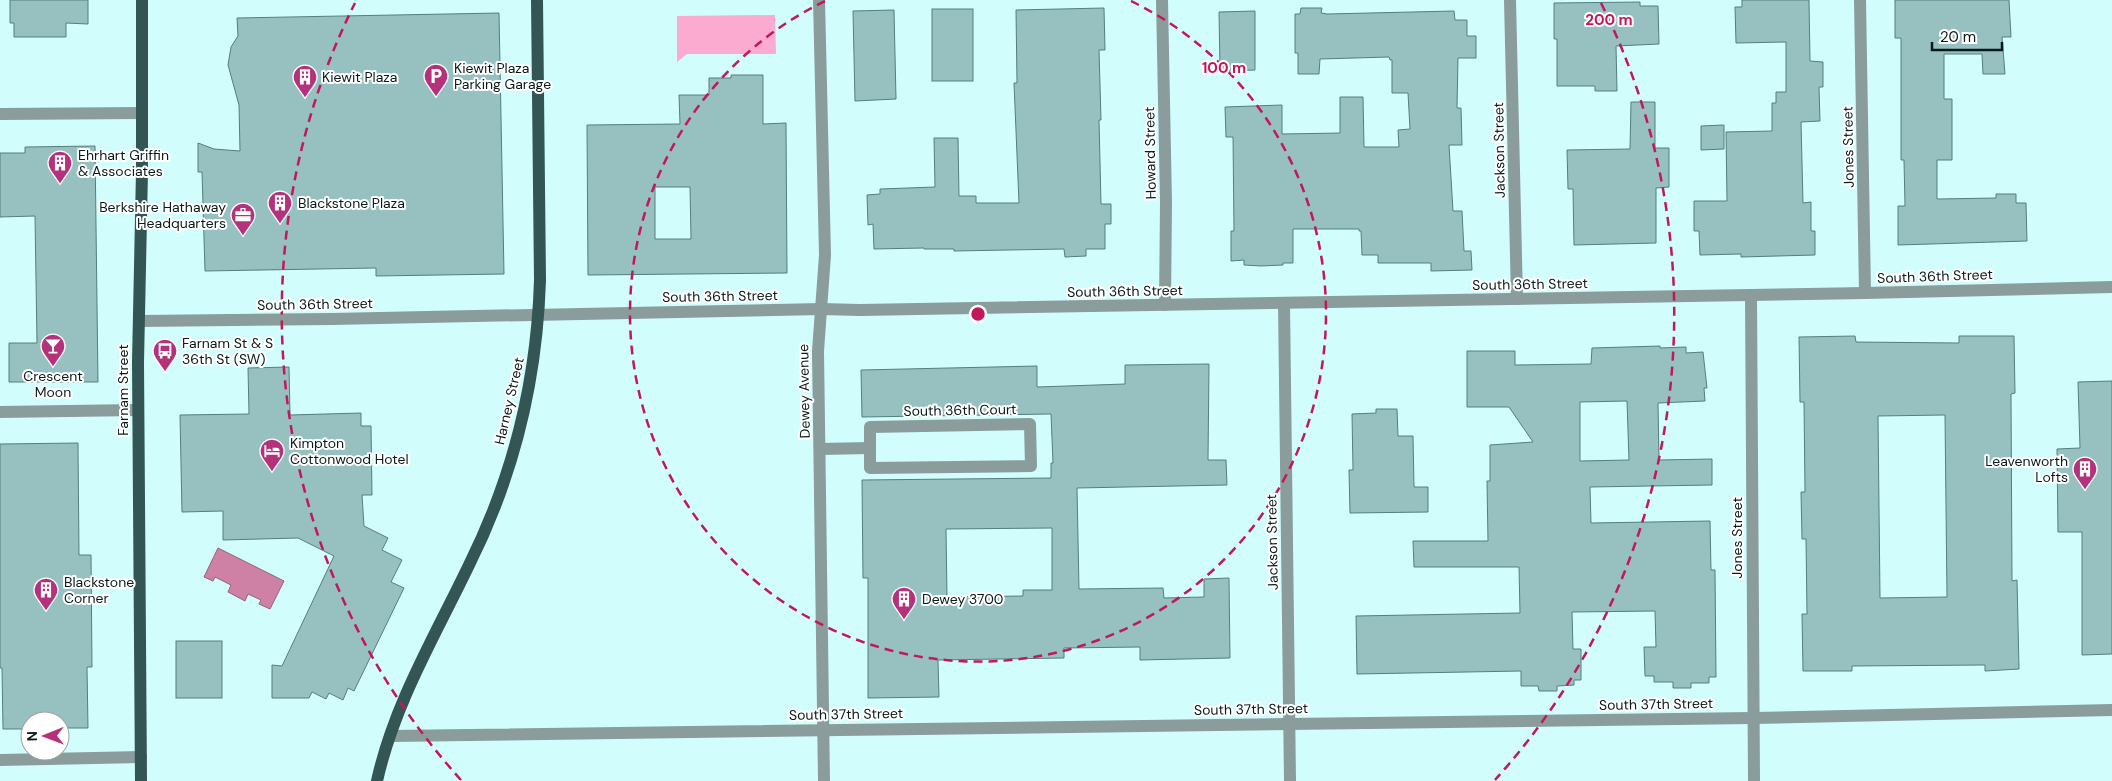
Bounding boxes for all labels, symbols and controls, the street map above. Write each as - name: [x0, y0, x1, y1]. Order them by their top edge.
- text: 200 m: [1585, 10, 1633, 30]
- scale bar: [1932, 20, 2002, 52]
- text: 20 m: [1940, 27, 1976, 47]
- text: 100 m: [1202, 58, 1246, 78]
- place label: Kiewit Plaza Parking Garage: [454, 59, 551, 93]
- parking icon: Kiewit Plaza Parking Garage: [423, 63, 449, 97]
- building icon: Kiewit Plaza: [292, 64, 318, 98]
- place label: Kiewit Plaza: [322, 68, 397, 86]
- street label: Jackson Street: [1489, 102, 1509, 198]
- street label: Howard Street: [1140, 106, 1160, 200]
- street label: Jones Street: [1838, 106, 1858, 188]
- place label: Ehrhart Griffin & Associates: [78, 146, 169, 180]
- building icon: Ehrhart Griffin & Associates: [47, 150, 73, 184]
- building icon: Blackstone Plaza: [267, 190, 293, 224]
- place label: Blackstone Plaza: [298, 194, 405, 212]
- place label: Berkshire Hathaway Headquarters: [99, 198, 226, 232]
- office icon: Berkshire Hathaway Headquarters: [230, 202, 256, 236]
- street label: South 36th Street: [1877, 265, 1993, 287]
- street label: South 36th Street: [1472, 274, 1588, 294]
- street label: South 36th Street: [1067, 281, 1183, 301]
- street label: South 36th Street: [662, 286, 778, 306]
- street label: South 36th Street: [257, 294, 373, 314]
- centre of rings: [969, 305, 987, 323]
- bar icon: Crescent Moon: [40, 333, 66, 367]
- place label: Farnam St & S 36th St (SW): [182, 334, 273, 368]
- bus stop icon: Farnam St & S 36th St (SW): [152, 338, 178, 372]
- street label: Farnam Street: [114, 344, 132, 436]
- street label: Dewey Avenue: [794, 344, 814, 438]
- street label: Harney Street: [490, 356, 528, 446]
- place label: Crescent Moon: [23, 367, 83, 401]
- street label: South 36th Court: [903, 400, 1017, 420]
- place label: Kimpton Cottonwood Hotel: [290, 434, 409, 468]
- hotel icon: Kimpton Cottonwood Hotel: [259, 438, 285, 472]
- place label: Leavenworth Lofts: [1985, 452, 2068, 486]
- building icon: Leavenworth Lofts: [2072, 456, 2098, 490]
- street label: Jackson Street: [1262, 494, 1282, 590]
- street label: Jones Street: [1728, 497, 1746, 579]
- place label: Blackstone Corner: [64, 573, 134, 607]
- building icon: Blackstone Corner: [33, 577, 59, 611]
- building icon: Dewey 3700: [891, 586, 917, 620]
- place label: Dewey 3700: [922, 590, 1003, 608]
- street label: South 37th Street: [1599, 694, 1713, 714]
- street label: South 37th Street: [1194, 699, 1308, 719]
- street label: South 37th Street: [789, 704, 903, 724]
- north arrow: [20, 711, 70, 761]
- text: N: [23, 731, 41, 741]

